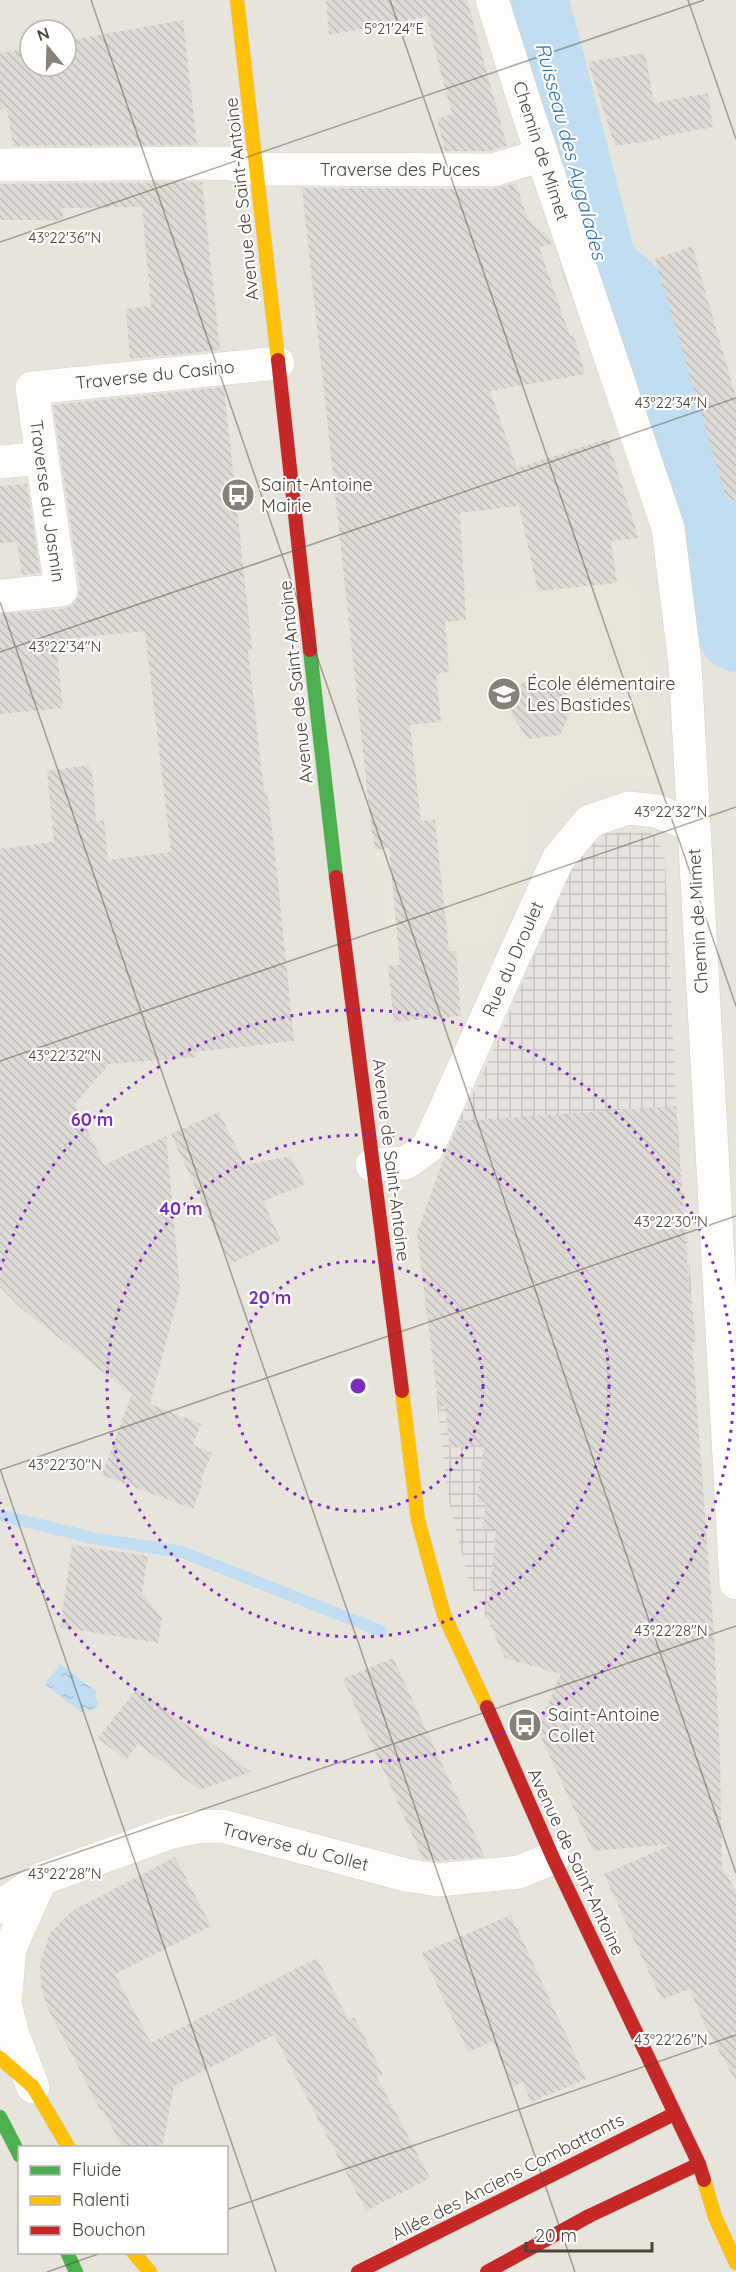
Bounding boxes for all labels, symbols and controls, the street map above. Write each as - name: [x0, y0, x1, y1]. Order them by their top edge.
- north arrow: [18, 18, 78, 78]
- text: 5°21'24"E: [364, 19, 424, 38]
- text: N: [34, 22, 52, 45]
- water label: Ruisseau des Aygalades: [530, 40, 613, 264]
- street label: Chemin de Mimet: [508, 78, 575, 223]
- street label: Avenue de Saint-Antoine: [219, 96, 264, 302]
- street label: Traverse des Puces: [320, 158, 480, 181]
- text: 43°22'36"N: [29, 228, 101, 247]
- street label: Traverse du Casino: [74, 355, 236, 394]
- text: 43°22'34"N: [635, 393, 707, 412]
- street label: Traverse du Jasmin: [25, 418, 70, 584]
- place label: Saint-Antoine Mairie: [261, 473, 373, 517]
- bus stop icon: Saint-Antoine Mairie: [220, 477, 256, 513]
- street label: Avenue de Saint-Antoine: [273, 579, 318, 785]
- text: 43°22'34"N: [29, 637, 101, 656]
- place label: École élémentaire Les Bastides: [527, 672, 675, 716]
- school or university icon: École élémentaire Les Bastides: [486, 676, 522, 712]
- text: 43°22'32"N: [634, 802, 708, 821]
- street label: Chemin de Mimet: [682, 848, 713, 994]
- street label: Rue du Droulet: [477, 897, 548, 1020]
- text: 43°22'32"N: [28, 1046, 102, 1065]
- street label: Avenue de Saint-Antoine: [368, 1057, 415, 1263]
- text: 60 m: [71, 1108, 113, 1131]
- text: 40 m: [159, 1197, 203, 1220]
- text: 43°22'30"N: [634, 1212, 708, 1231]
- text: 20 m: [249, 1286, 291, 1309]
- centre of rings: [348, 1376, 368, 1396]
- text: 43°22'30"N: [28, 1455, 102, 1474]
- text: 43°22'28"N: [634, 1621, 708, 1640]
- place label: Saint-Antoine Collet: [548, 1703, 660, 1747]
- bus stop icon: Saint-Antoine Collet: [507, 1707, 543, 1743]
- street label: Avenue de Saint-Antoine: [523, 1764, 630, 1959]
- street label: Traverse du Collet: [219, 1817, 371, 1876]
- text: 43°22'28"N: [28, 1864, 102, 1883]
- text: 43°22'26"N: [634, 2030, 708, 2049]
- street label: Allée des Anciens Combattants: [388, 2108, 628, 2245]
- legend: [18, 2146, 228, 2254]
- text: Fluide: [72, 2158, 121, 2181]
- text: Ralenti: [72, 2188, 130, 2211]
- scale bar: [526, 2215, 652, 2253]
- text: Bouchon: [72, 2218, 146, 2241]
- text: 20 m: [535, 2224, 577, 2247]

